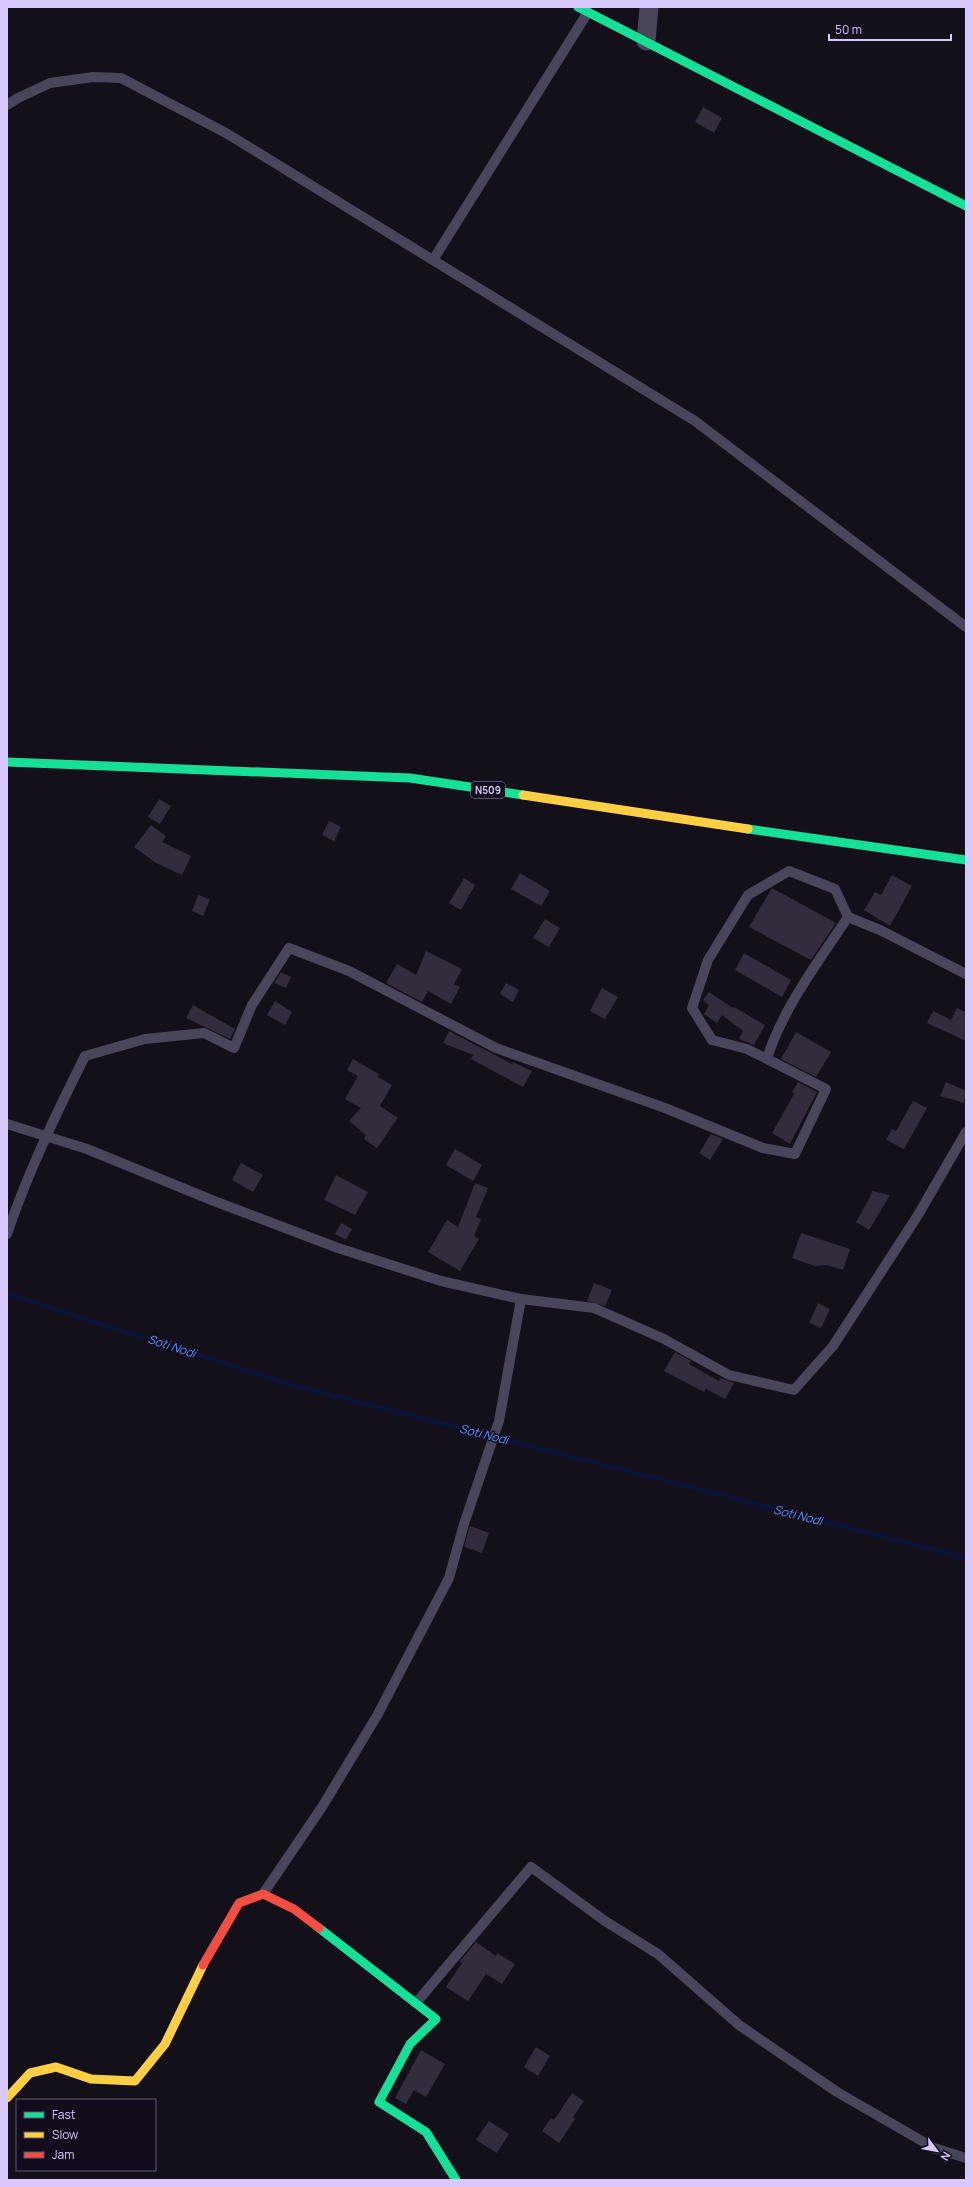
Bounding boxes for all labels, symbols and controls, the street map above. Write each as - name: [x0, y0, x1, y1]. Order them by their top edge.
- scale bar: [829, 16, 951, 42]
- text: 50 m: [835, 21, 862, 38]
- road number: N509: [471, 782, 505, 798]
- water label: Soti Nodi: [146, 1330, 200, 1362]
- water label: Soti Nodi: [458, 1420, 512, 1449]
- water label: Soti Nodi: [772, 1501, 826, 1530]
- legend: [16, 2099, 156, 2171]
- text: Fast: [52, 2106, 76, 2123]
- text: Slow: [52, 2126, 78, 2143]
- north arrow: [917, 2131, 957, 2171]
- text: Jam: [52, 2146, 74, 2163]
- text: N: [937, 2149, 954, 2164]

